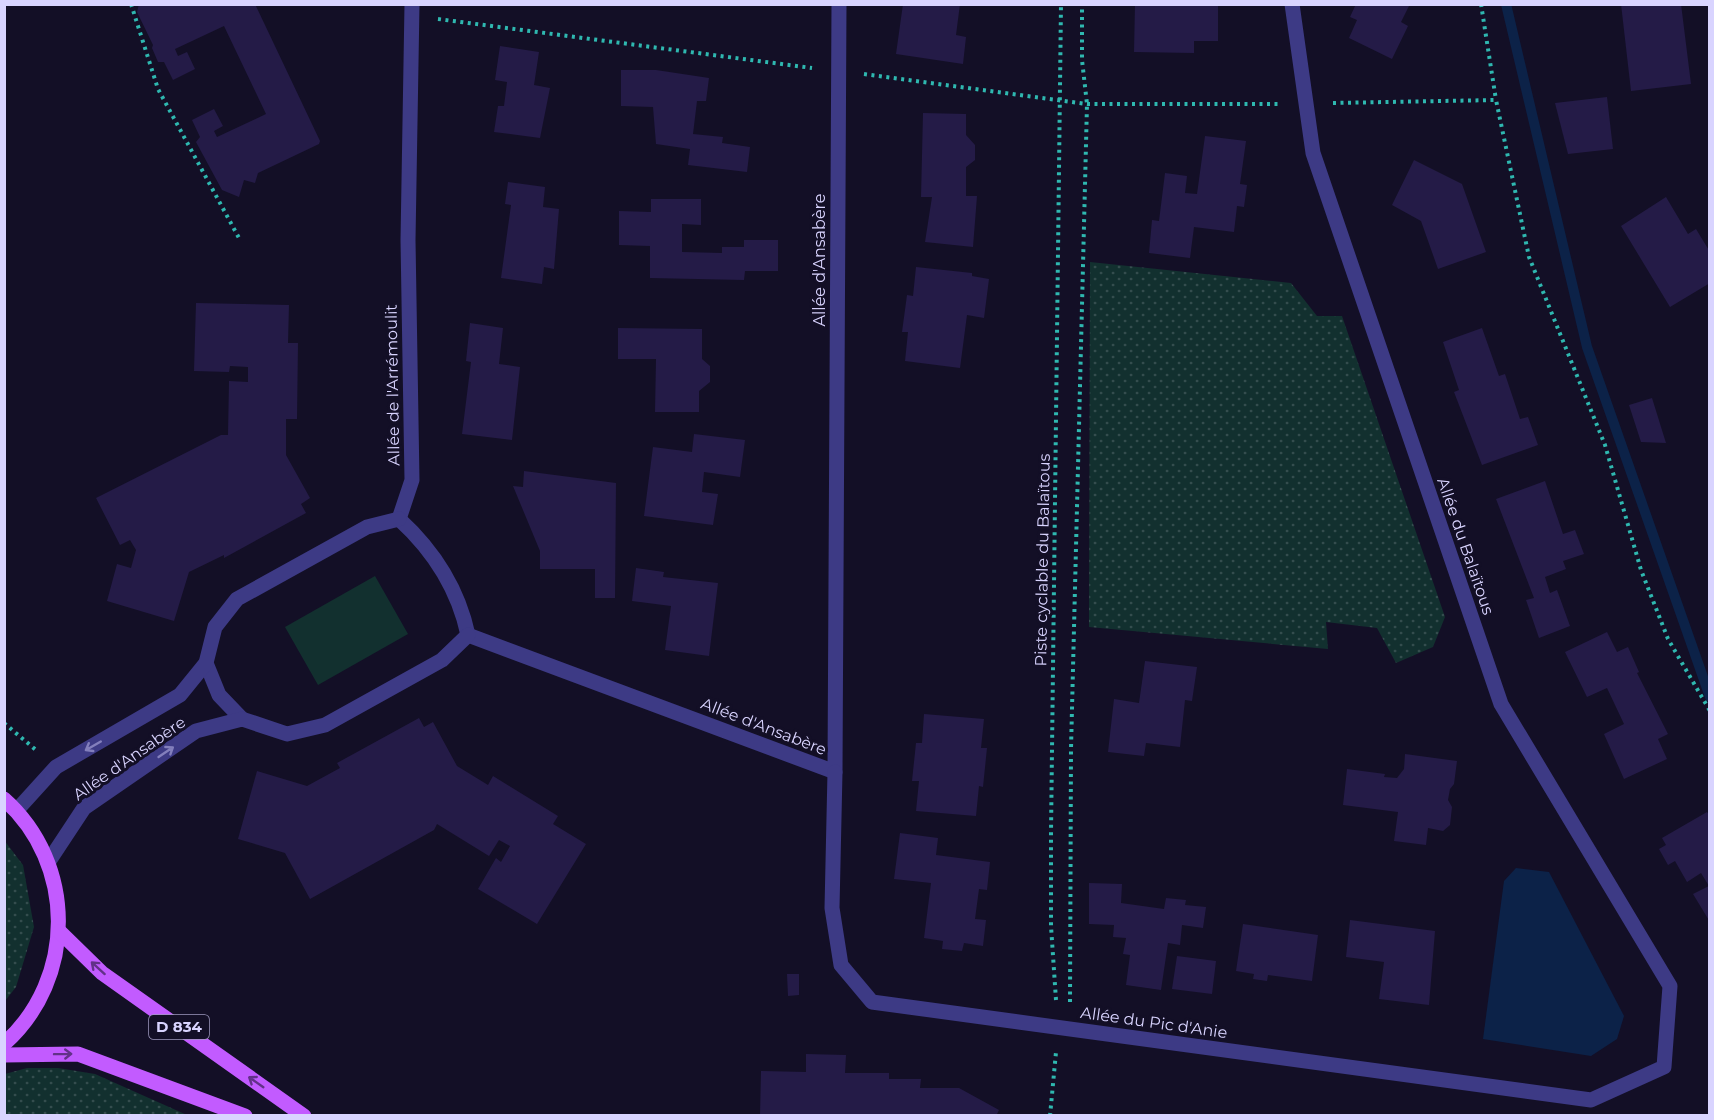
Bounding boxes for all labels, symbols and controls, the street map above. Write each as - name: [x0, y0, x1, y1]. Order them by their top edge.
- street label: Allée d'Ansabère: [810, 194, 829, 326]
- street label: Allée de l'Arrémoulit: [382, 304, 403, 466]
- street label: Piste cyclable du Balaïtous: [1031, 453, 1054, 666]
- street label: Allée du Balaïtous: [1433, 475, 1498, 617]
- street label: Allée d'Ansabère: [698, 694, 829, 759]
- street label: Allée d'Ansabère: [69, 713, 189, 804]
- one-way arrow: [85, 740, 102, 752]
- one-way arrow: [157, 745, 174, 757]
- one-way arrow: [90, 961, 105, 975]
- street label: Allée du Pic d'Anie: [1079, 1003, 1229, 1042]
- road number: D 834: [149, 1015, 209, 1039]
- one-way arrow: [52, 1049, 72, 1060]
- one-way arrow: [248, 1076, 264, 1088]

